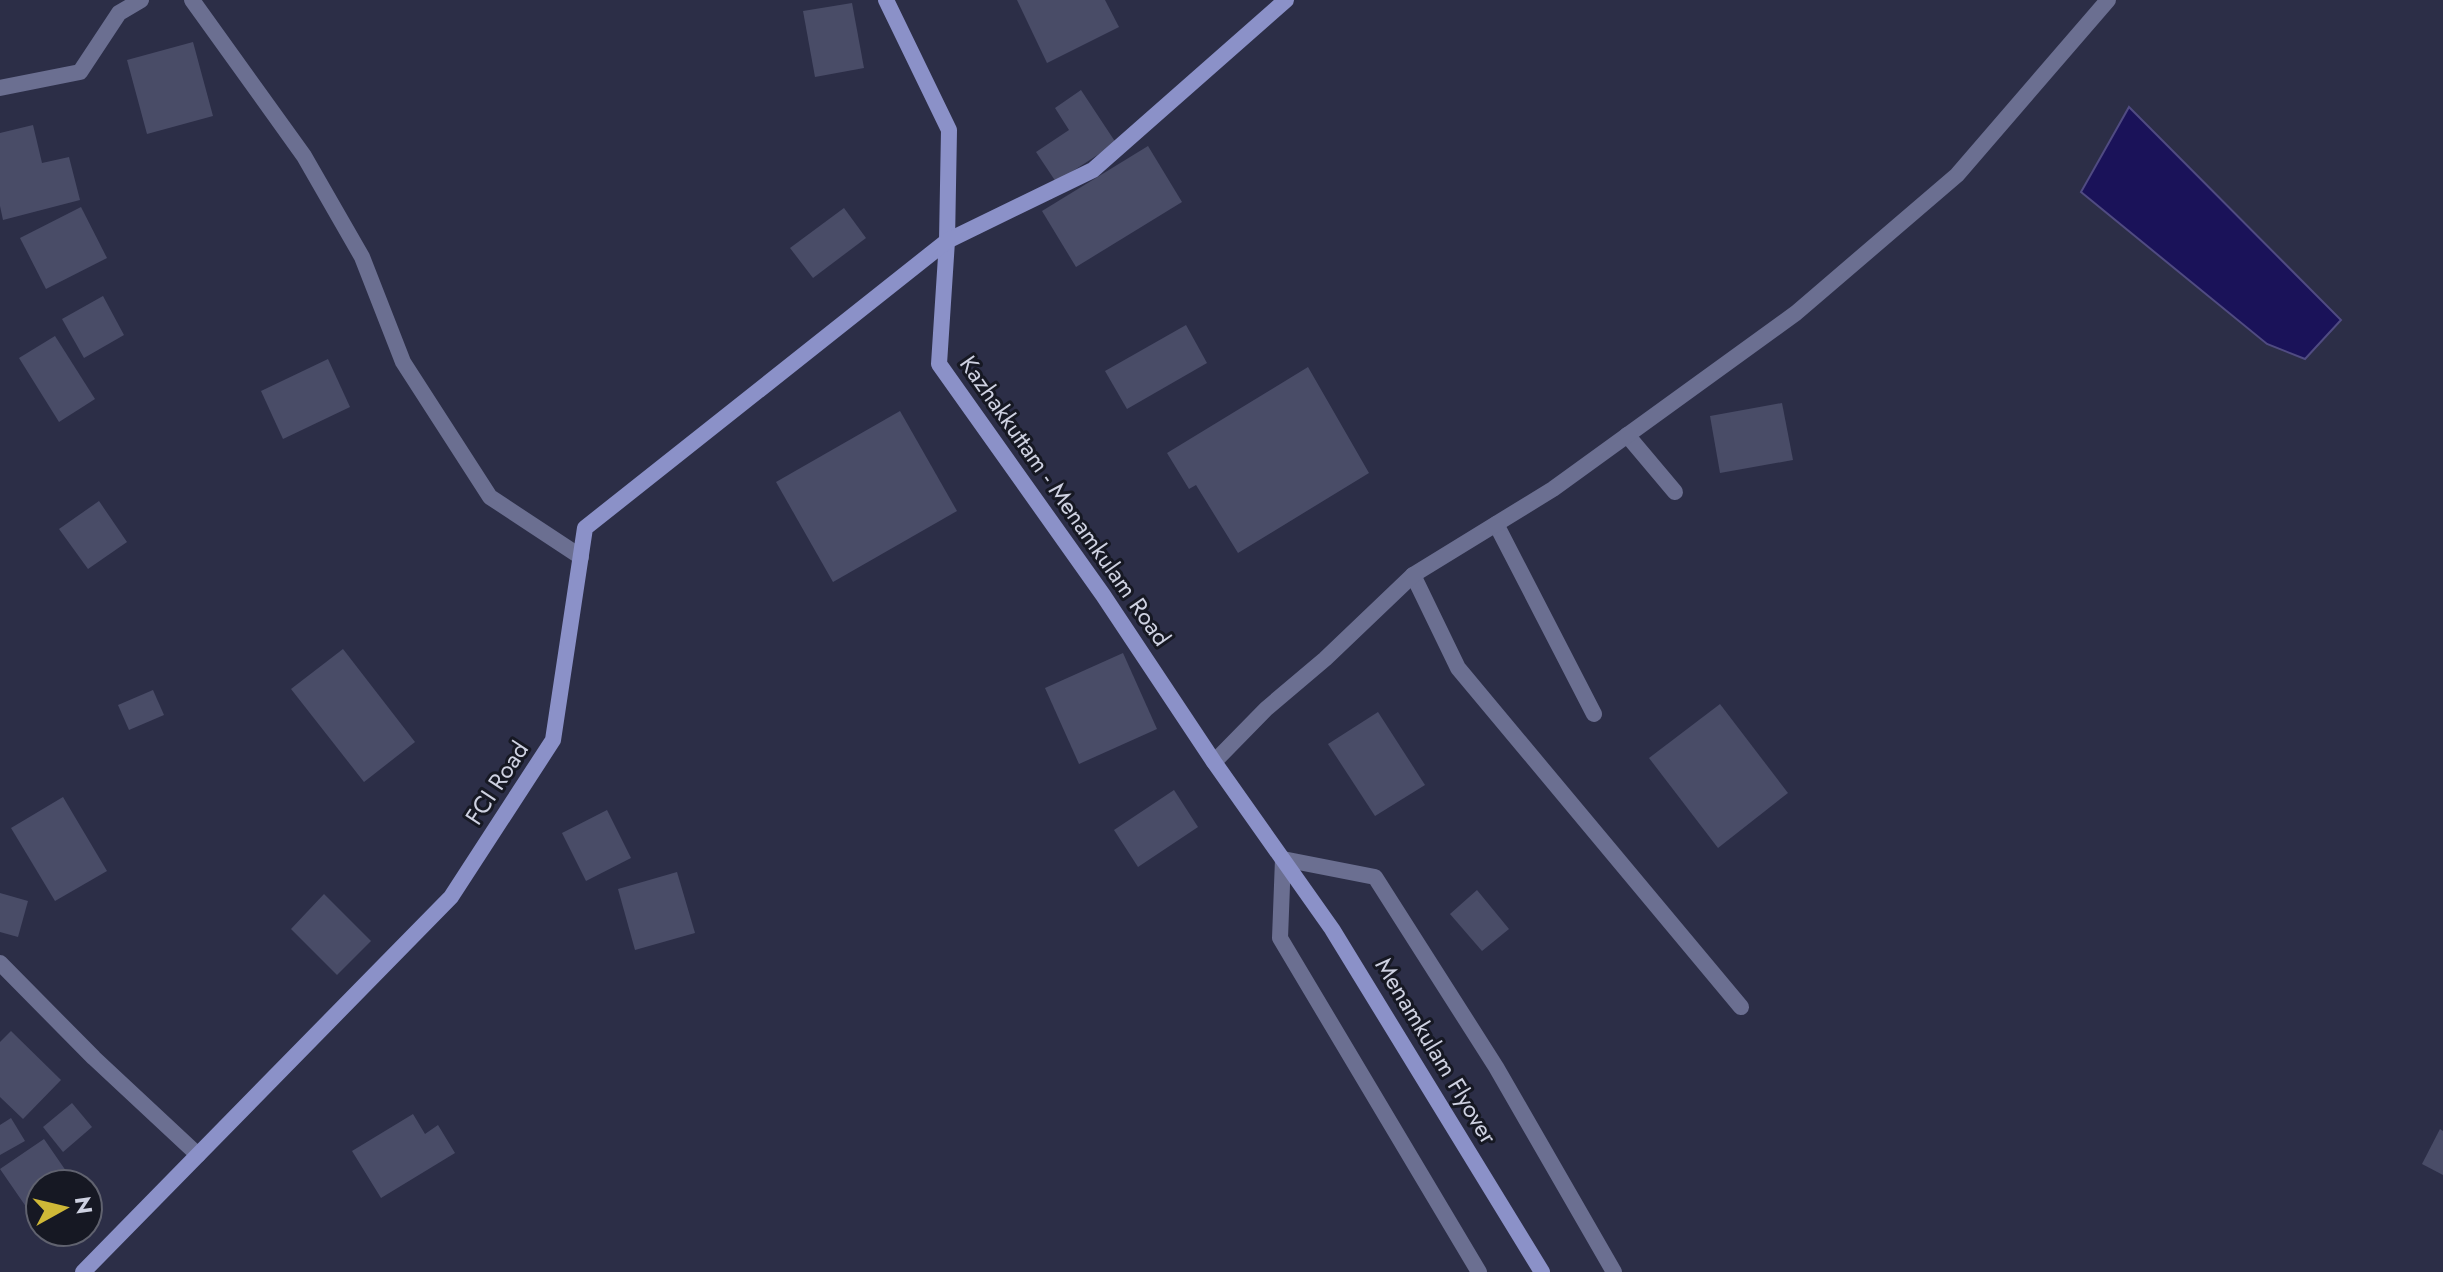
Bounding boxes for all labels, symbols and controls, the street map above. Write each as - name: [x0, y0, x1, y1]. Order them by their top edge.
- street label: Kazhakkuttam - Menamkulam Road: [951, 348, 1179, 653]
- street label: FCI Road: [456, 734, 537, 831]
- street label: Menamkulam Flyover: [1367, 951, 1506, 1151]
- north arrow: [24, 1168, 104, 1248]
- text: N: [67, 1194, 101, 1216]

